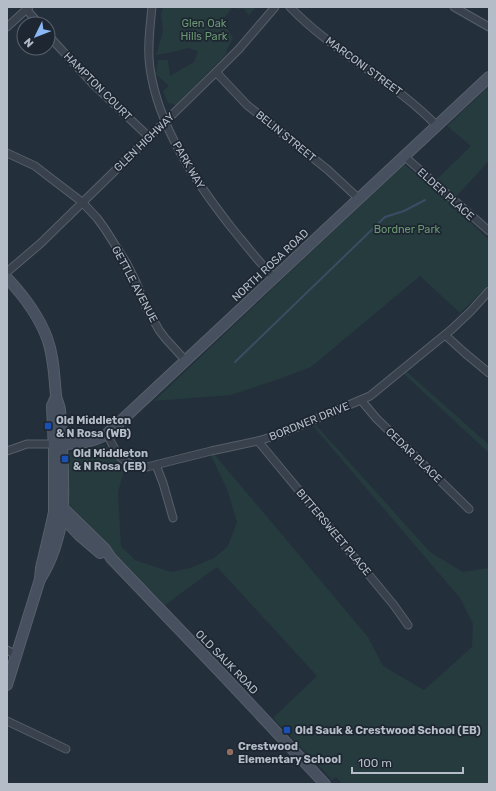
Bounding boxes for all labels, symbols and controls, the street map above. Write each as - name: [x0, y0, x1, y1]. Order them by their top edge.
- north arrow: [16, 16, 56, 56]
- park label: Glen Oak Hills Park: [180, 17, 228, 43]
- street label: MARCONI STREET: [323, 34, 405, 99]
- text: N: [22, 35, 37, 50]
- street label: HAMPTON COURT: [61, 50, 135, 124]
- street label: BELIN STREET: [253, 108, 319, 165]
- street label: GLEN HIGHWAY: [111, 110, 177, 175]
- street label: PARK WAY: [170, 139, 207, 191]
- street label: ELDER PLACE: [415, 166, 477, 223]
- park label: Bordner Park: [374, 223, 441, 236]
- street label: NORTH ROSA ROAD: [229, 227, 311, 304]
- street label: GETTLE AVENUE: [109, 244, 160, 325]
- street label: BORDNER DRIVE: [267, 399, 352, 443]
- place label: Old Middleton & N Rosa (WB): [56, 414, 131, 440]
- marker: Old Middleton & N Rosa (WB): [43, 421, 53, 431]
- street label: CEDAR PLACE: [383, 425, 445, 486]
- place label: Old Middleton & N Rosa (EB): [73, 447, 148, 473]
- marker: Old Middleton & N Rosa (EB): [60, 454, 70, 464]
- street label: BITTERSWEET PLACE: [294, 486, 374, 579]
- street label: OLD SAUK ROAD: [193, 628, 261, 697]
- place label: Old Sauk & Crestwood School (EB): [295, 724, 481, 737]
- marker: Old Sauk & Crestwood School (EB): [282, 725, 292, 735]
- place label: Crestwood Elementary School: [238, 740, 341, 766]
- marker: Crestwood Elementary School: [225, 747, 235, 757]
- scale bar: [352, 749, 463, 775]
- text: 100 m: [358, 756, 392, 770]

